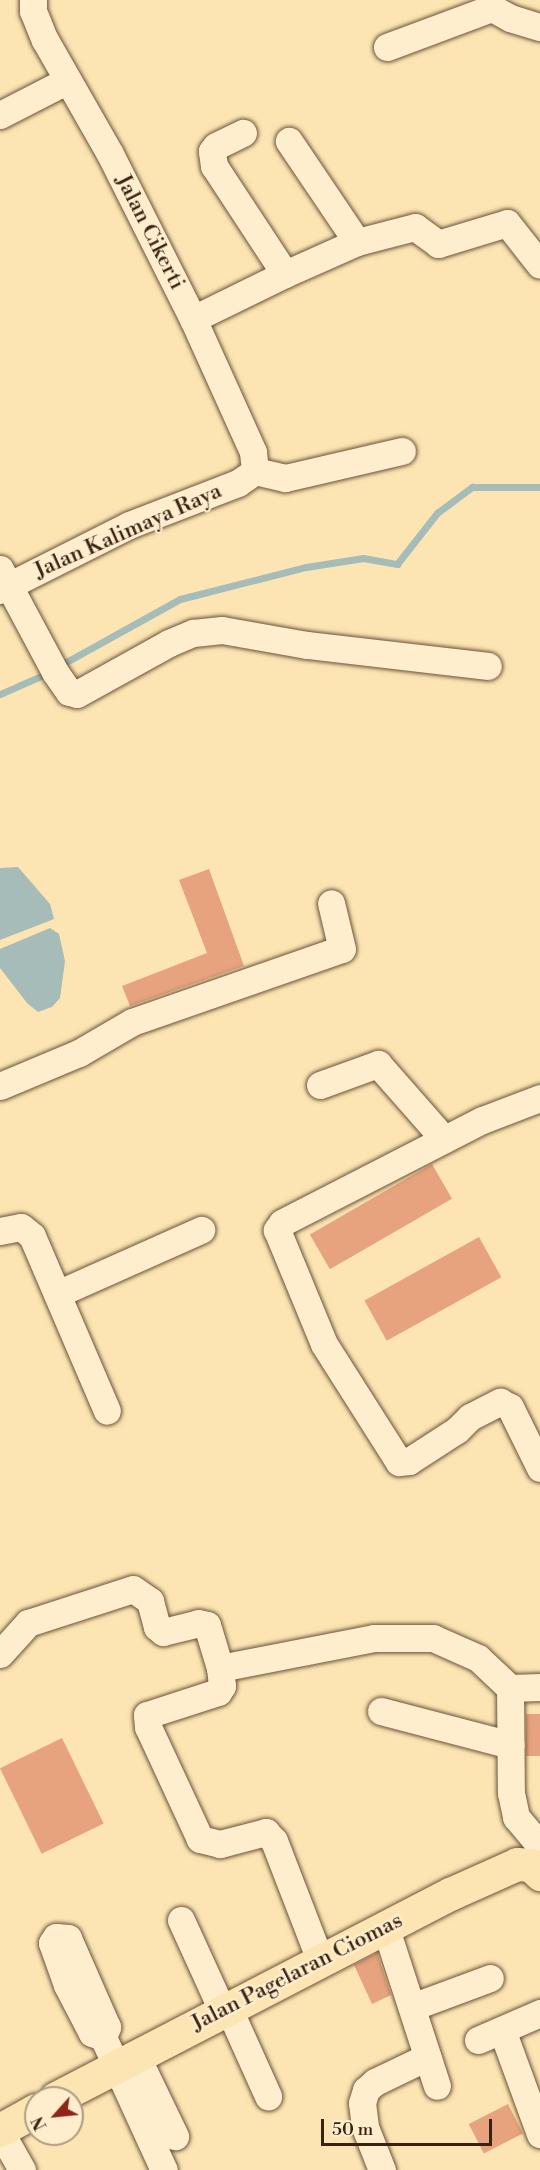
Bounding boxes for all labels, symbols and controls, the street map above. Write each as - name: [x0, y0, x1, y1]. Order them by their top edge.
- street label: Jalan Cikerti: [110, 170, 190, 294]
- street label: Jalan Kalimaya Raya: [30, 478, 226, 584]
- street label: Jalan Pagelaran Ciomas: [187, 1907, 407, 2037]
- north arrow: [24, 2086, 84, 2146]
- scale bar: [324, 2107, 495, 2145]
- text: N: [28, 2113, 52, 2133]
- text: 50 m: [332, 2118, 373, 2141]

